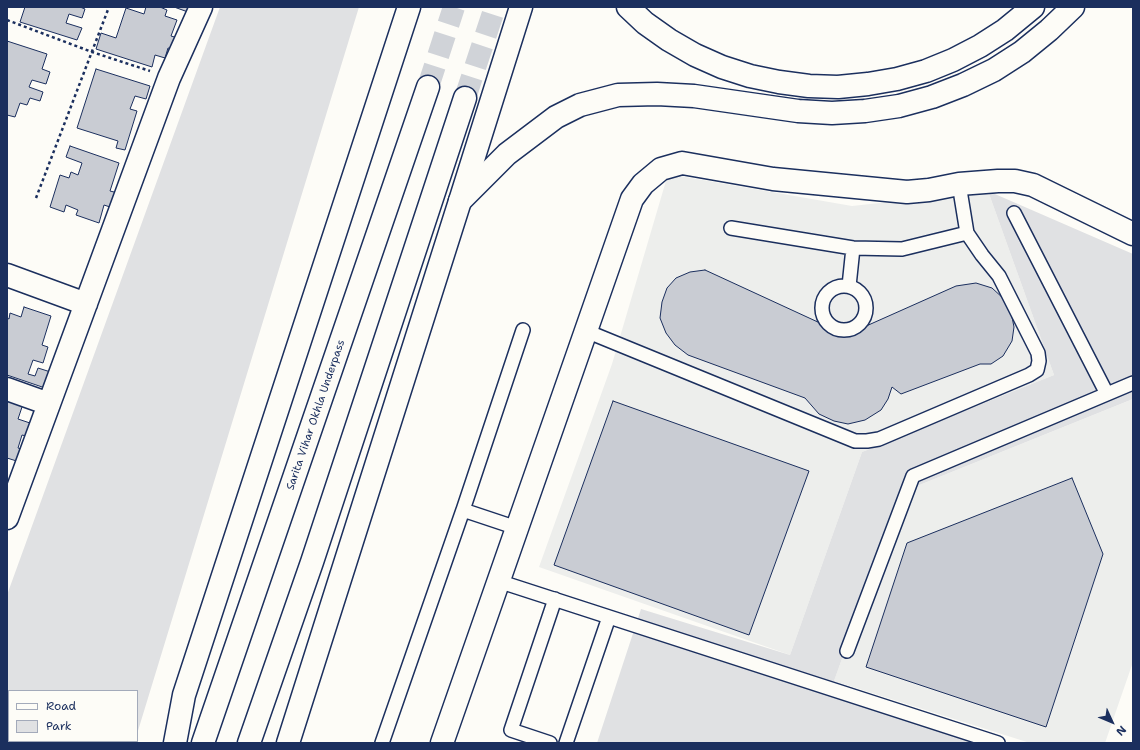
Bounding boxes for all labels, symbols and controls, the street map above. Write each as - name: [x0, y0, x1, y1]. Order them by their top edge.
- street label: Sarita Vihar Okhla Underpass: [284, 338, 348, 492]
- legend: [8, 690, 138, 742]
- text: Road: [46, 698, 76, 714]
- north arrow: [1092, 702, 1132, 742]
- text: Park: [46, 718, 72, 734]
- text: N: [1113, 722, 1129, 739]

